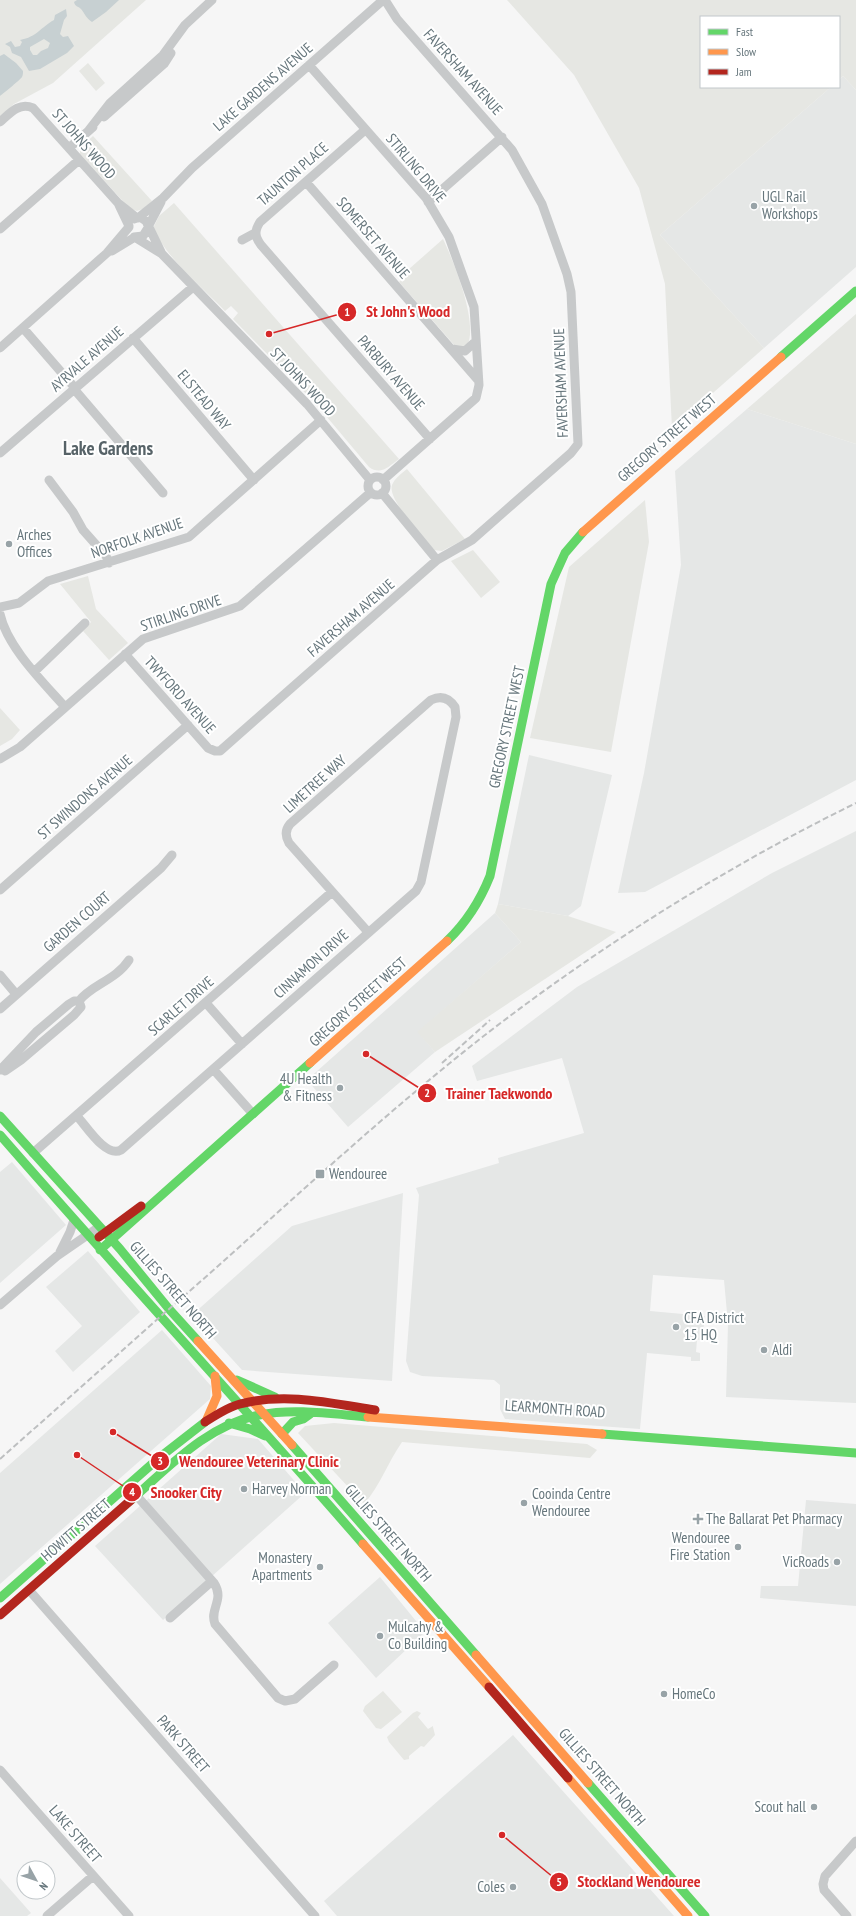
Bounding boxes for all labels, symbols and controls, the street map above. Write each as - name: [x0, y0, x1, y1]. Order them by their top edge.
- legend: [700, 16, 840, 88]
- text: Fast: [736, 24, 754, 39]
- street label: FAVERSHAM AVENUE: [420, 25, 507, 119]
- street label: LAKE GARDENS AVENUE: [209, 38, 316, 135]
- text: Slow: [736, 44, 757, 59]
- text: Jam: [735, 64, 752, 79]
- street label: ST JOHNS WOOD: [49, 104, 120, 183]
- street label: STIRLING DRIVE: [382, 129, 451, 206]
- street label: TAUNTON PLACE: [253, 138, 332, 210]
- place label: UGL Rail Workshops: [762, 187, 818, 223]
- street label: SOMERSET AVENUE: [333, 193, 414, 282]
- marker: UGL Rail Workshops: [749, 201, 759, 211]
- callout: St John's Wood: [337, 298, 458, 326]
- text: St John's Wood: [366, 301, 450, 321]
- text: 1: [344, 304, 350, 319]
- street label: AYRVALE AVENUE: [46, 322, 127, 396]
- street label: FAVERSHAM AVENUE: [549, 328, 572, 438]
- street label: PARBURY AVENUE: [354, 331, 429, 414]
- street label: ST JOHNS WOOD: [267, 343, 340, 420]
- street label: ELSTEAD WAY: [174, 366, 235, 434]
- street label: GREGORY STREET WEST: [613, 389, 720, 486]
- district label: Lake Gardens: [63, 436, 153, 460]
- street label: NORFOLK AVENUE: [88, 513, 185, 562]
- place label: Arches Offices: [17, 525, 52, 561]
- marker: Arches Offices: [4, 539, 14, 549]
- street label: FAVERSHAM AVENUE: [303, 575, 398, 661]
- street label: STIRLING DRIVE: [138, 590, 224, 635]
- street label: TWYFORD AVENUE: [141, 652, 220, 737]
- street label: GREGORY STREET WEST: [484, 664, 529, 790]
- street label: ST SWINDONS AVENUE: [33, 750, 136, 843]
- street label: LIMETREE WAY: [279, 750, 350, 817]
- street label: GARDEN COURT: [39, 887, 114, 956]
- street label: CINNAMON DRIVE: [269, 925, 352, 1002]
- street label: GREGORY STREET WEST: [305, 953, 411, 1050]
- street label: SCARLET DRIVE: [144, 972, 218, 1039]
- place label: 4U Health & Fitness: [280, 1069, 332, 1105]
- callout: Trainer Taekwondo: [417, 1079, 560, 1107]
- marker: 4U Health & Fitness: [335, 1083, 345, 1093]
- text: Trainer Taekwondo: [446, 1083, 552, 1103]
- text: 2: [424, 1085, 430, 1100]
- place label: Wendouree: [329, 1164, 387, 1183]
- marker: Wendouree: [314, 1168, 326, 1180]
- street label: GILLIES STREET NORTH: [126, 1237, 221, 1342]
- place label: CFA District 15 HQ: [684, 1308, 744, 1344]
- marker: CFA District 15 HQ: [671, 1322, 681, 1332]
- place label: Aldi: [772, 1340, 792, 1359]
- marker: Aldi: [759, 1345, 769, 1355]
- street label: LEARMONTH ROAD: [504, 1396, 606, 1421]
- callout: Wendouree Veterinary Clinic: [150, 1447, 347, 1475]
- text: Wendouree Veterinary Clinic: [178, 1451, 339, 1471]
- text: 3: [157, 1453, 163, 1468]
- callout: Snooker City: [122, 1478, 230, 1506]
- place label: Harvey Norman: [252, 1479, 331, 1498]
- street label: GILLIES STREET NORTH: [341, 1480, 436, 1585]
- text: Snooker City: [150, 1482, 222, 1502]
- text: 4: [129, 1484, 135, 1499]
- marker: Harvey Norman: [239, 1484, 249, 1494]
- place label: Cooinda Centre Wendouree: [532, 1484, 611, 1520]
- street label: HOWITT STREET: [37, 1494, 115, 1565]
- marker: Cooinda Centre Wendouree: [519, 1498, 529, 1508]
- place label: The Ballarat Pet Pharmacy: [706, 1509, 842, 1528]
- marker: The Ballarat Pet Pharmacy: [693, 1514, 703, 1524]
- place label: Wendouree Fire Station: [670, 1528, 730, 1564]
- marker: Wendouree Fire Station: [733, 1542, 743, 1552]
- place label: Monastery Apartments: [252, 1548, 312, 1584]
- place label: VicRoads: [782, 1552, 829, 1571]
- marker: VicRoads: [832, 1557, 842, 1567]
- marker: Monastery Apartments: [315, 1562, 325, 1572]
- place label: Mulcahy & Co Building: [388, 1617, 447, 1653]
- marker: Mulcahy & Co Building: [375, 1631, 385, 1641]
- place label: HomeCo: [672, 1684, 715, 1703]
- marker: HomeCo: [659, 1689, 669, 1699]
- street label: PARK STREET: [153, 1711, 214, 1777]
- street label: GILLIES STREET NORTH: [555, 1724, 650, 1829]
- place label: Scout hall: [755, 1797, 807, 1816]
- street label: LAKE STREET: [45, 1801, 106, 1867]
- marker: Scout hall: [809, 1802, 819, 1812]
- north arrow: [16, 1860, 56, 1900]
- callout: Stockland Wendouree: [549, 1868, 709, 1896]
- text: Stockland Wendouree: [577, 1871, 701, 1891]
- text: 5: [556, 1874, 562, 1889]
- place label: Coles: [477, 1877, 505, 1896]
- text: N: [36, 1880, 51, 1893]
- marker: Coles: [508, 1882, 518, 1892]

